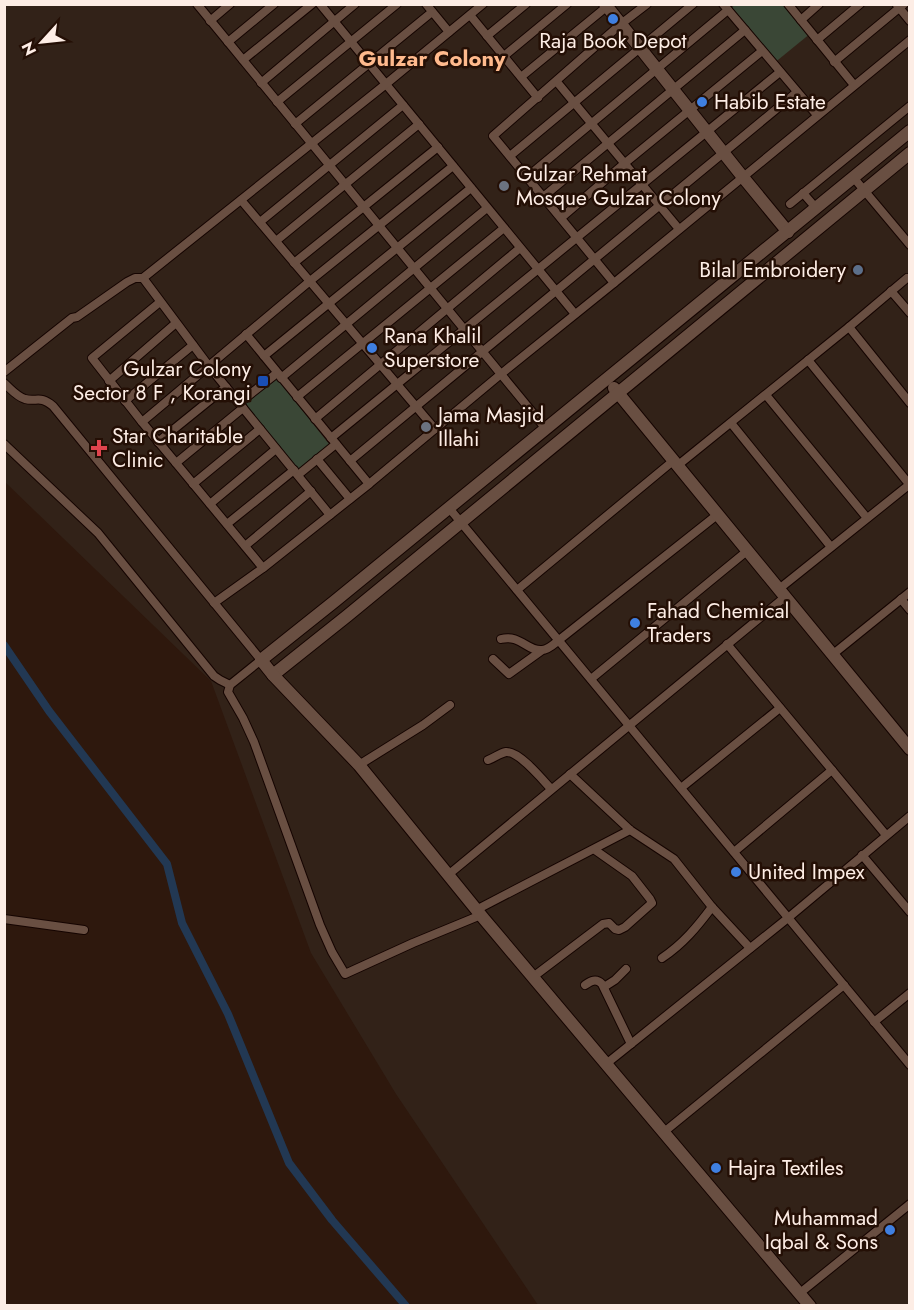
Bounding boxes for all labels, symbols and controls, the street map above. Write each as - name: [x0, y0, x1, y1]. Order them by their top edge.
- north arrow: [12, 12, 72, 72]
- marker: Raja Book Depot: [606, 12, 620, 26]
- place label: Raja Book Depot: [539, 26, 687, 56]
- text: N: [16, 38, 42, 59]
- district label: Gulzar Colony: [359, 42, 506, 74]
- place label: Habib Estate: [714, 87, 826, 117]
- marker: Habib Estate: [695, 95, 709, 109]
- place label: Gulzar Rehmat Mosque Gulzar Colony: [516, 159, 722, 213]
- marker: Gulzar Rehmat Mosque Gulzar Colony: [497, 179, 511, 193]
- place label: Bilal Embroidery: [699, 255, 847, 285]
- marker: Bilal Embroidery: [851, 263, 865, 277]
- place label: Rana Khalil Superstore: [384, 321, 481, 375]
- marker: Rana Khalil Superstore: [365, 341, 379, 355]
- place label: Gulzar Colony Sector 8 F , Korangi: [73, 354, 252, 408]
- marker: Gulzar Colony Sector 8 F , Korangi: [256, 374, 270, 388]
- place label: Jama Masjid Illahi: [435, 400, 544, 454]
- marker: Jama Masjid Illahi: [419, 420, 433, 434]
- place label: Star Charitable Clinic: [112, 421, 243, 475]
- marker: Star Charitable Clinic: [90, 439, 108, 457]
- place label: Fahad Chemical Traders: [647, 596, 789, 650]
- marker: Fahad Chemical Traders: [628, 616, 642, 630]
- place label: United Impex: [748, 857, 865, 887]
- marker: United Impex: [729, 865, 743, 879]
- place label: Hajra Textiles: [728, 1153, 844, 1183]
- marker: Hajra Textiles: [709, 1161, 723, 1175]
- place label: Muhammad Iqbal & Sons: [765, 1203, 878, 1257]
- marker: Muhammad Iqbal & Sons: [883, 1223, 897, 1237]

